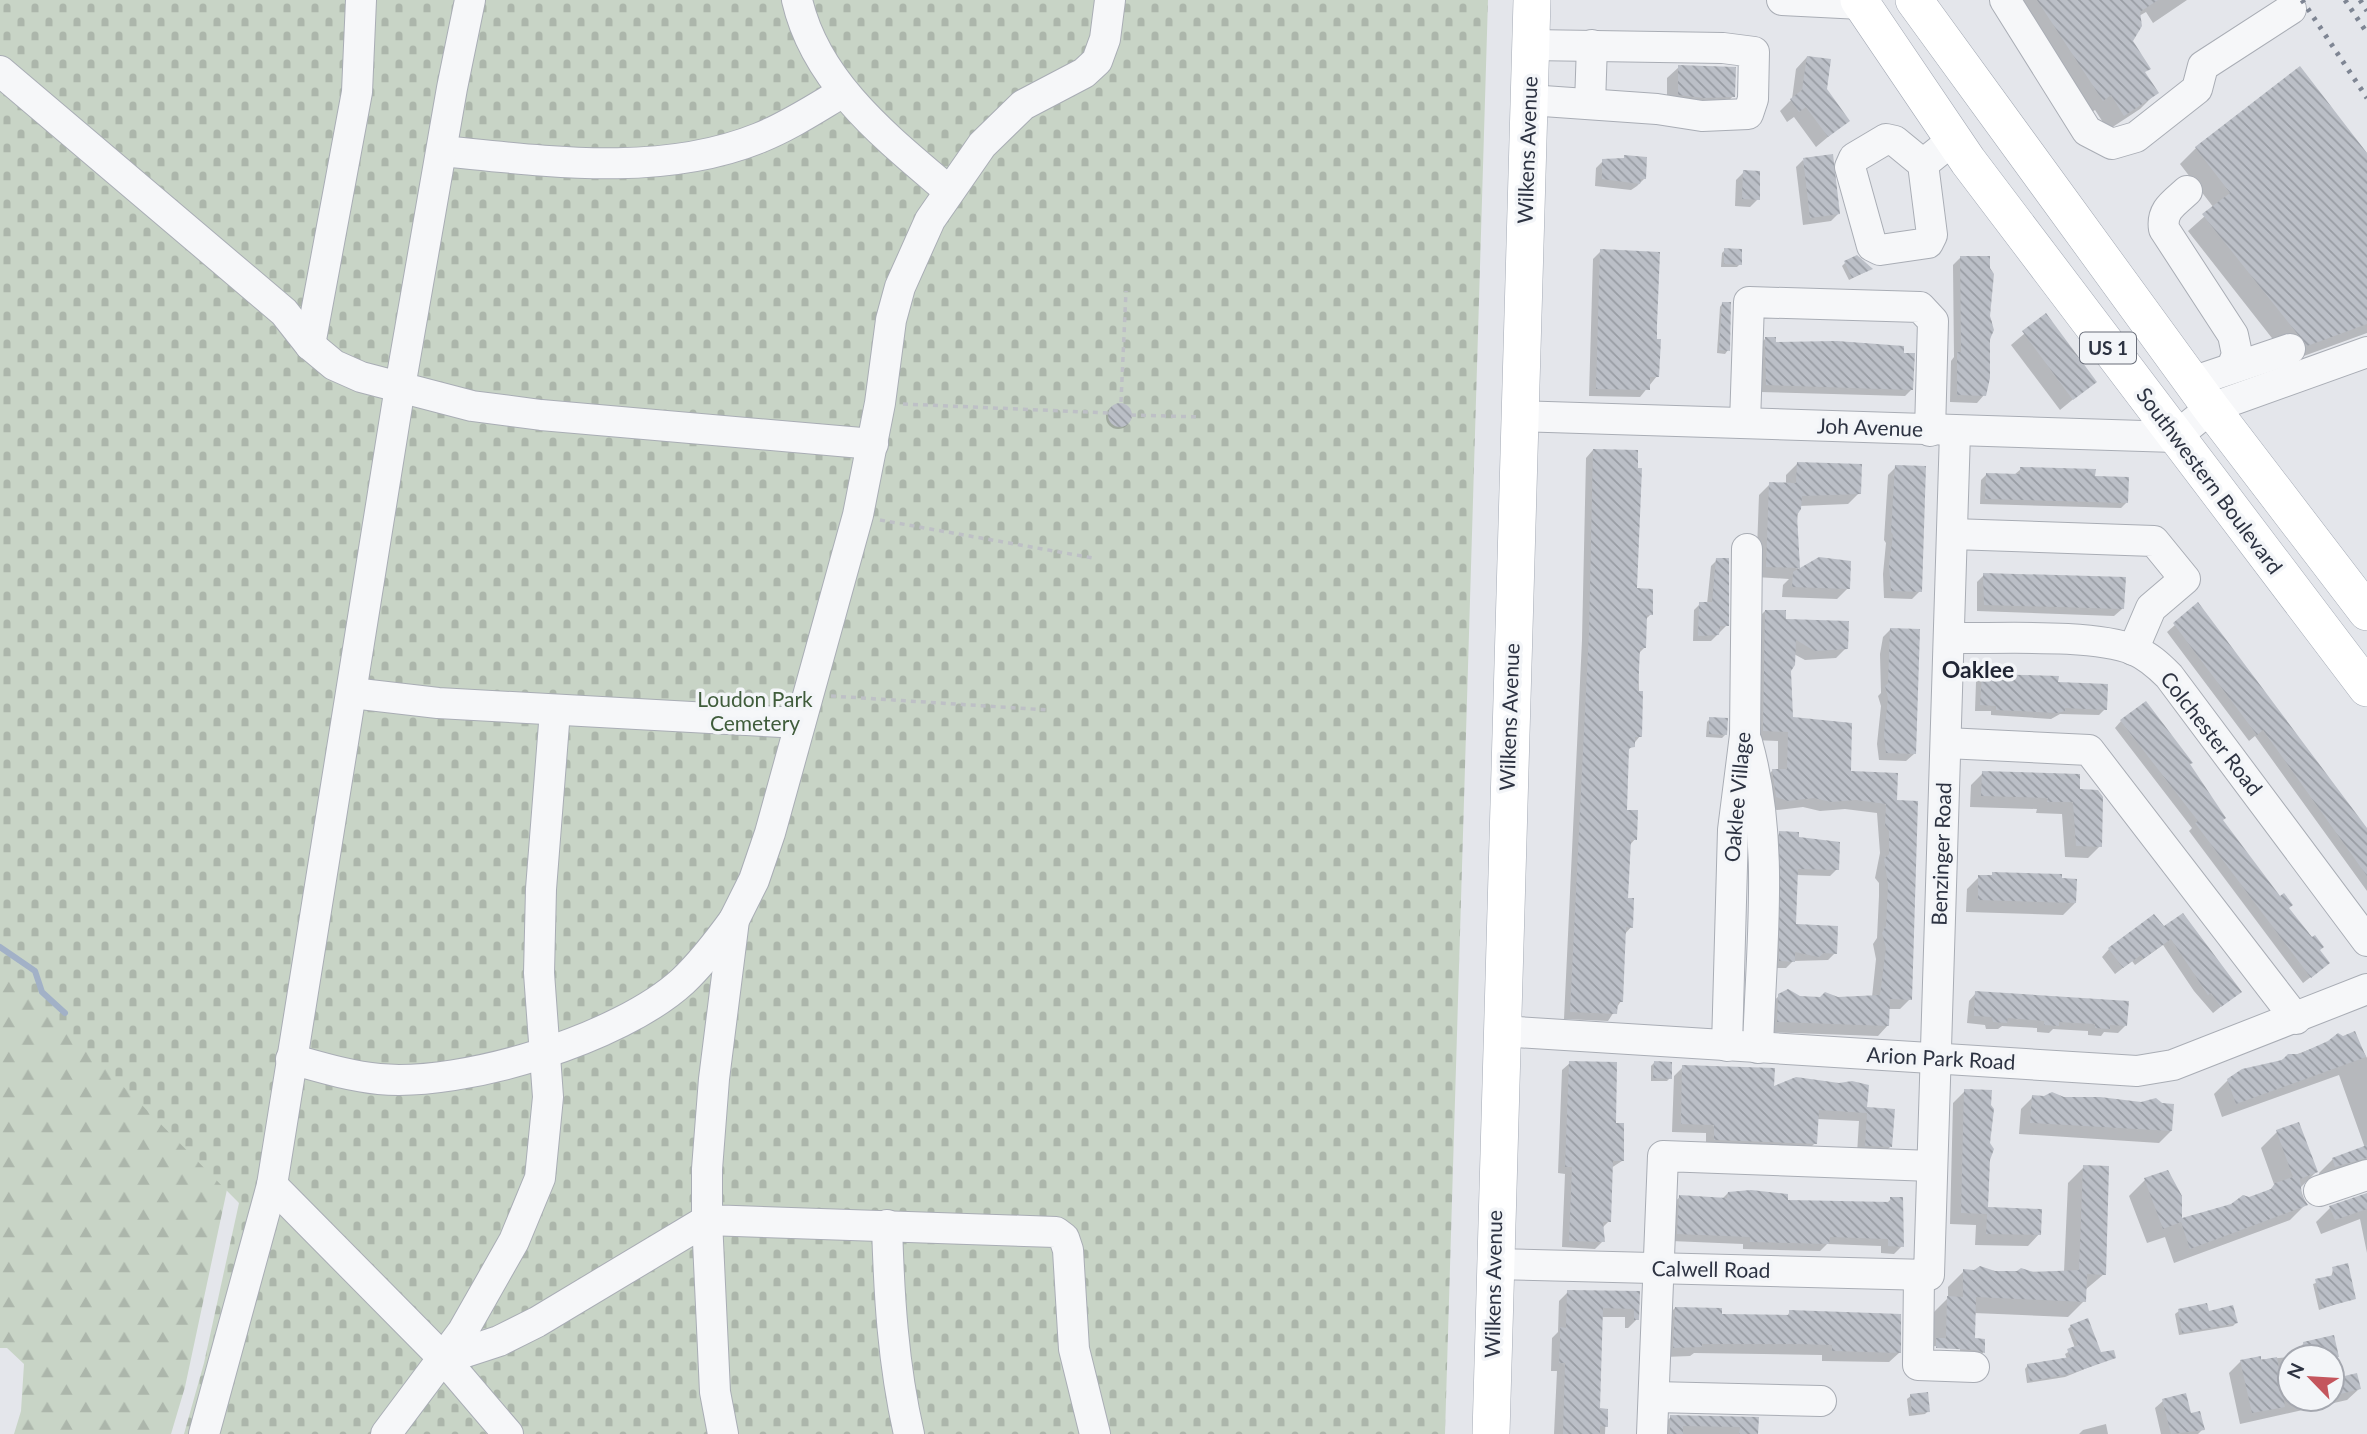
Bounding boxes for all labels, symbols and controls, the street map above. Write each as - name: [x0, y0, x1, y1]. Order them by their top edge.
- street label: Wilkens Avenue: [1511, 76, 1542, 224]
- road number: US 1: [2080, 332, 2136, 364]
- street label: Southwestern Boulevard: [2132, 382, 2288, 578]
- street label: Joh Avenue: [1816, 412, 1924, 441]
- street label: Wilkens Avenue: [1493, 643, 1524, 791]
- district label: Oaklee: [1942, 655, 2014, 683]
- street label: Colchester Road: [2156, 666, 2268, 800]
- park label: Loudon Park Cemetery: [697, 686, 813, 735]
- street label: Oaklee Village: [1718, 731, 1755, 863]
- street label: Benzinger Road: [1926, 782, 1955, 926]
- street label: Arion Park Road: [1866, 1041, 2016, 1074]
- street label: Wilkens Avenue: [1479, 1210, 1506, 1358]
- street label: Calwell Road: [1651, 1255, 1771, 1282]
- north arrow: [2276, 1343, 2346, 1413]
- text: N: [2282, 1359, 2309, 1382]

